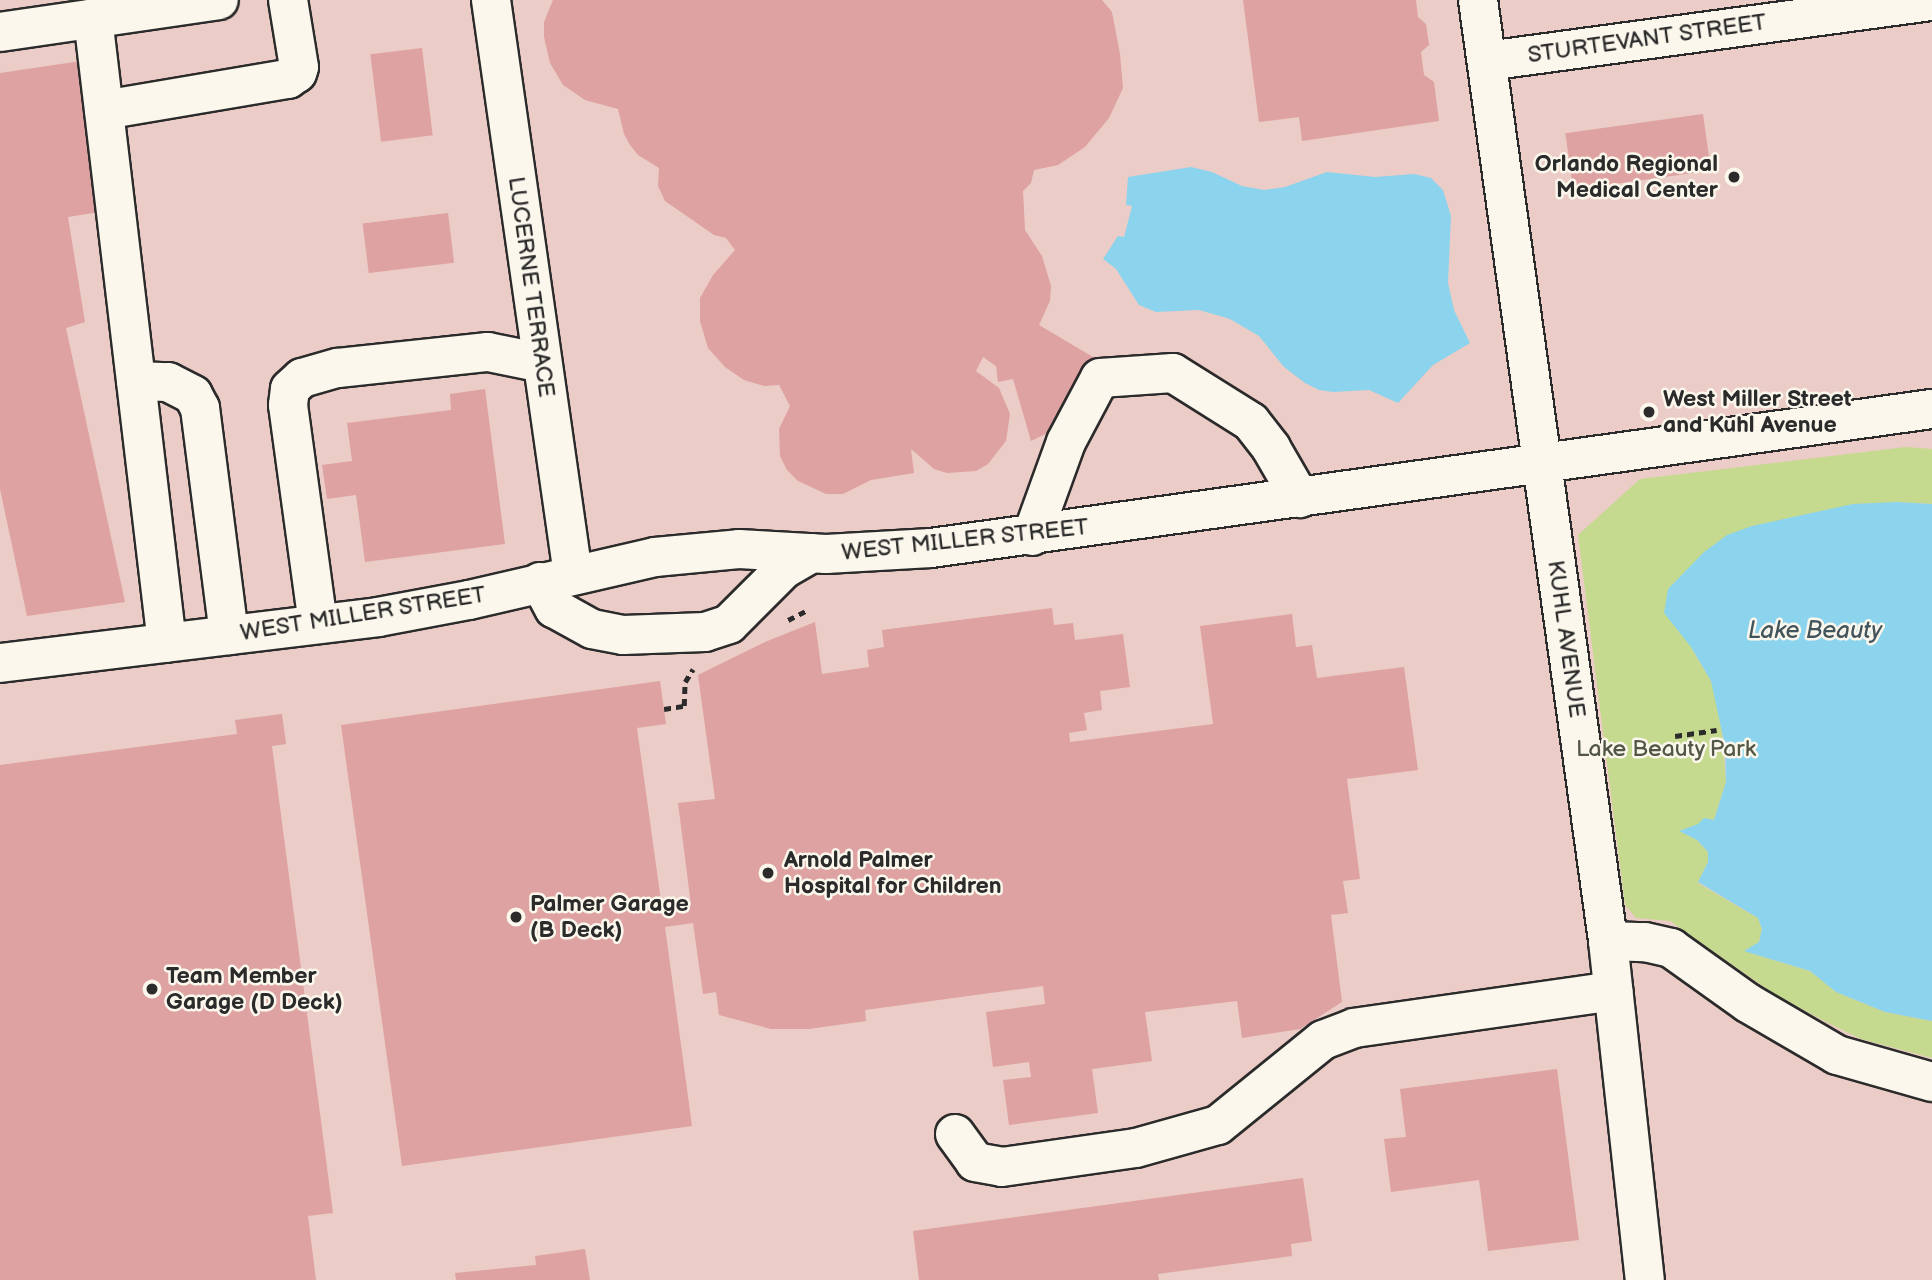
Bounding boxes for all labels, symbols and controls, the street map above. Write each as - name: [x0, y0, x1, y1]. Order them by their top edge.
- street label: STURTEVANT STREET: [1526, 9, 1768, 69]
- place label: Orlando Regional Medical Center: [1535, 150, 1718, 204]
- marker: Orlando Regional Medical Center: [1724, 167, 1744, 187]
- street label: LUCERNE TERRACE: [502, 175, 560, 399]
- place label: West Miller Street and Kuhl Avenue: [1663, 385, 1852, 439]
- marker: West Miller Street and Kuhl Avenue: [1641, 404, 1657, 420]
- street label: WEST MILLER STREET: [840, 513, 1090, 567]
- street label: KUHL AVENUE: [1541, 559, 1591, 719]
- street label: WEST MILLER STREET: [238, 581, 488, 647]
- water label: Lake Beauty: [1748, 617, 1882, 645]
- park label: Lake Beauty Park: [1575, 735, 1757, 763]
- place label: Arnold Palmer Hospital for Children: [784, 846, 1002, 900]
- marker: Arnold Palmer Hospital for Children: [758, 863, 778, 883]
- place label: Palmer Garage (B Deck): [530, 890, 689, 944]
- marker: Palmer Garage (B Deck): [508, 909, 524, 925]
- place label: Team Member Garage (D Deck): [166, 962, 343, 1016]
- marker: Team Member Garage (D Deck): [144, 981, 160, 997]

